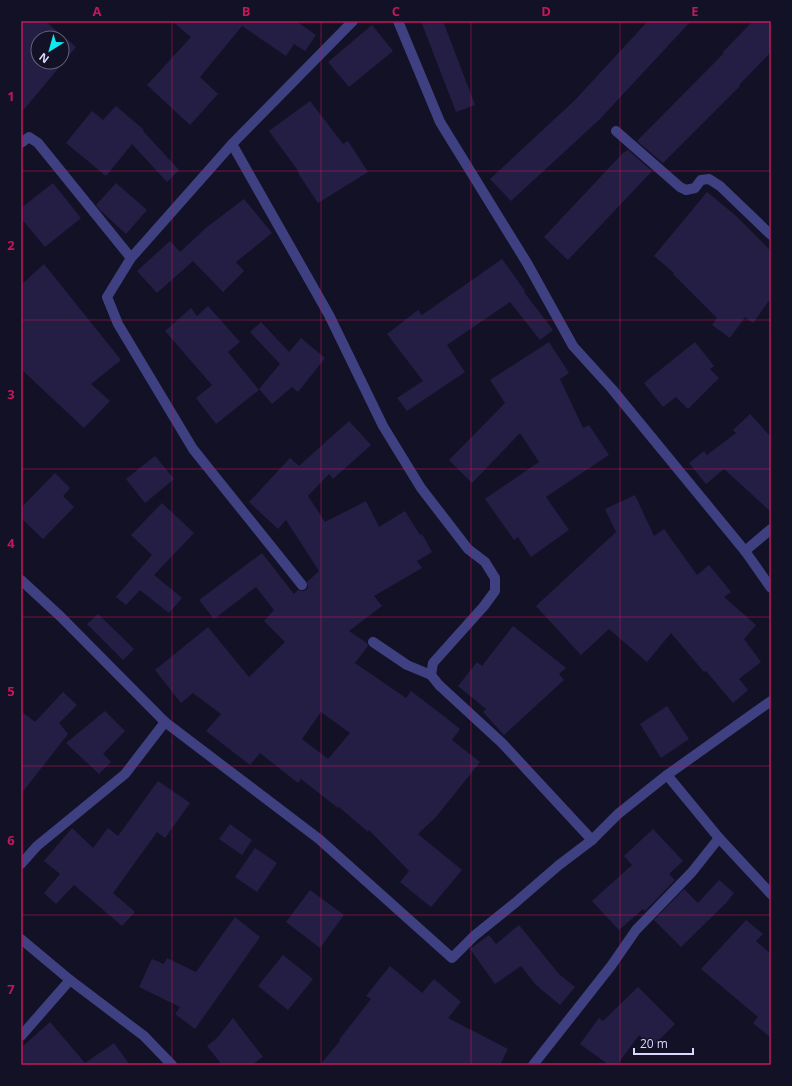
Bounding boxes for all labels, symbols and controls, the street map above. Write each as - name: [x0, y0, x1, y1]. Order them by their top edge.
- text: A: [93, 2, 102, 20]
- text: B: [242, 2, 251, 20]
- text: C: [392, 2, 400, 20]
- text: D: [541, 2, 551, 20]
- text: E: [691, 2, 699, 20]
- north arrow: [30, 30, 70, 70]
- text: N: [36, 50, 52, 67]
- text: 1: [7, 87, 15, 105]
- text: 2: [7, 236, 15, 254]
- text: 3: [7, 385, 15, 403]
- text: 4: [7, 534, 15, 552]
- text: 5: [7, 682, 15, 700]
- text: 6: [7, 831, 15, 849]
- text: 7: [7, 980, 15, 998]
- scale bar: [634, 1030, 693, 1056]
- text: 20 m: [640, 1035, 668, 1052]

